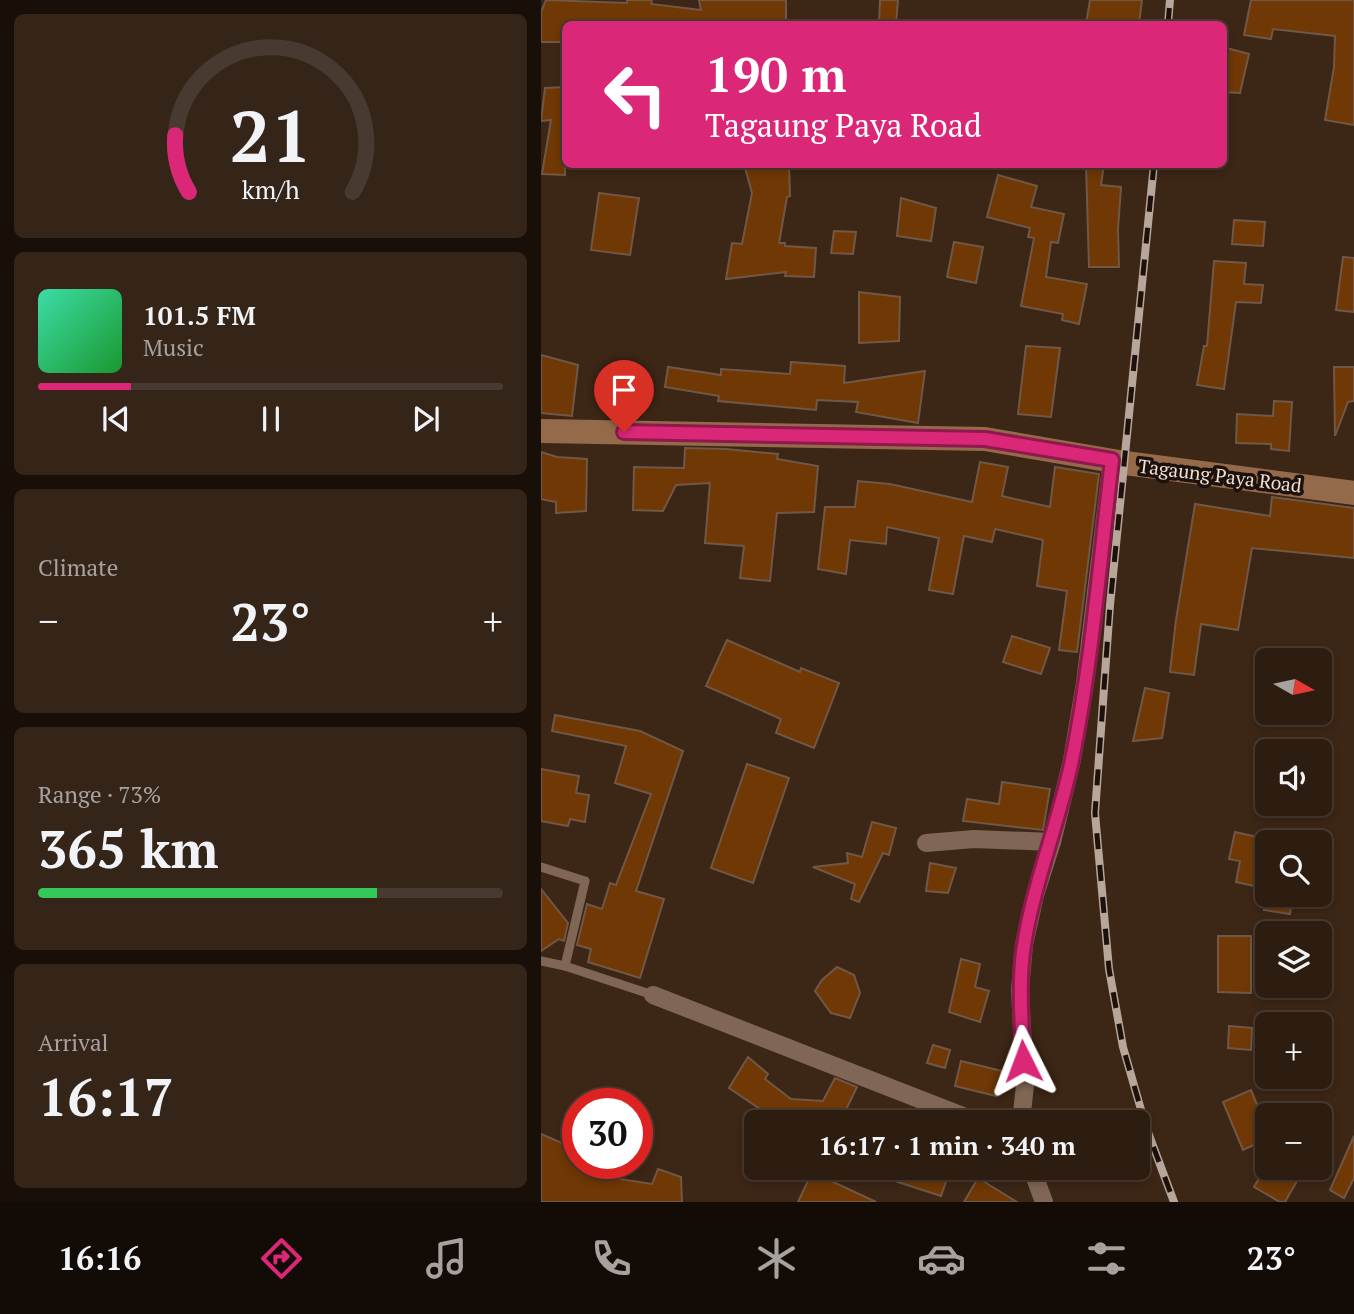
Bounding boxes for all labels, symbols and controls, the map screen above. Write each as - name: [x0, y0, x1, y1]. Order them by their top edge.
- text: 190 m: [705, 41, 847, 106]
- icon: left: [590, 49, 681, 140]
- text: 21: [229, 86, 312, 183]
- text: Tagaung Paya Road: [705, 104, 982, 146]
- text: km/h: [242, 173, 300, 206]
- text: 101.5 FM: [143, 298, 256, 332]
- text: Music: [143, 332, 204, 363]
- pin: [594, 360, 654, 432]
- icon: arrive: [605, 371, 643, 409]
- icon: previous: [97, 400, 135, 438]
- icon: pause: [252, 400, 290, 438]
- icon: next: [407, 400, 445, 438]
- street label: Tagaung Paya Road: [1137, 453, 1303, 497]
- text: Climate: [38, 552, 118, 583]
- text: 23°: [230, 587, 311, 656]
- text: −: [38, 596, 58, 646]
- text: +: [483, 596, 503, 646]
- north arrow: [1255, 648, 1332, 724]
- map controls: [1255, 648, 1332, 1180]
- button: sound: [1255, 739, 1332, 816]
- text: Range · 73%: [38, 779, 161, 810]
- text: 365 km: [38, 814, 219, 883]
- button: search: [1255, 830, 1332, 907]
- button: layers: [1255, 921, 1332, 998]
- button: +: [1255, 1012, 1332, 1089]
- position arrow: [986, 1024, 1060, 1098]
- text: Arrival: [38, 1027, 109, 1058]
- text: 16:17: [38, 1062, 173, 1131]
- speed limit sign: 30: [562, 1088, 653, 1179]
- button: −: [1255, 1103, 1332, 1180]
- text: 16:17 · 1 min · 340 m: [818, 1128, 1076, 1162]
- icon: directions: [257, 1234, 306, 1283]
- icon: music: [422, 1234, 471, 1283]
- icon: phone: [587, 1234, 636, 1283]
- icon: climate: [752, 1234, 801, 1283]
- icon: car: [917, 1234, 966, 1283]
- icon: filters: [1082, 1234, 1131, 1283]
- text: 16:16: [58, 1237, 141, 1279]
- text: 23°: [1247, 1237, 1296, 1279]

